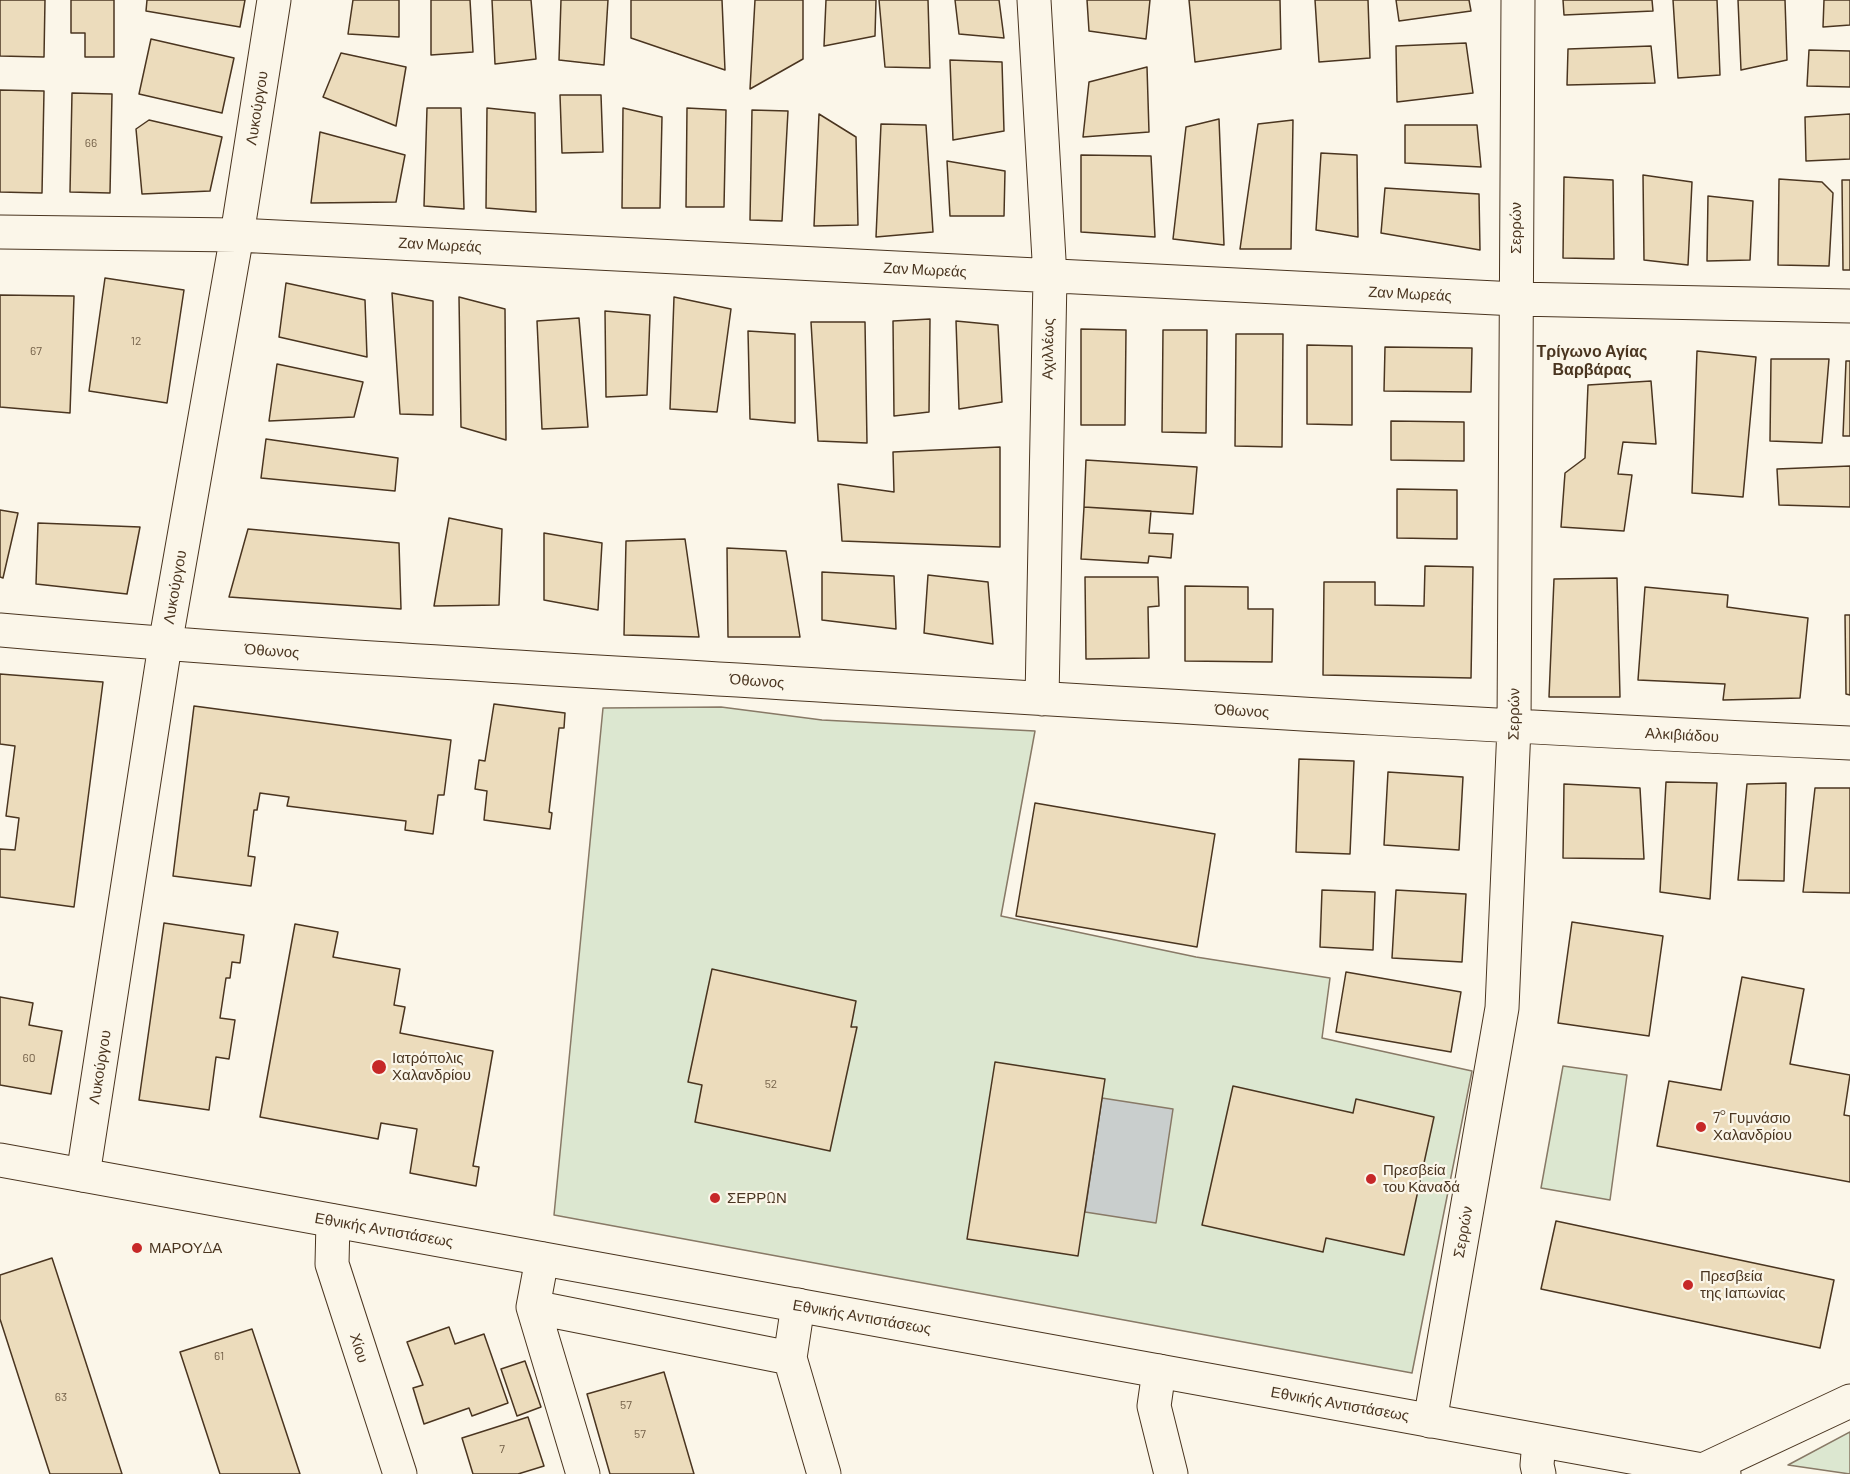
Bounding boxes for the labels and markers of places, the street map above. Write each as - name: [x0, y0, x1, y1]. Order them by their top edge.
- place label: Ιατρόπολις Χαλανδρίου: [392, 1049, 471, 1084]
- marker: Ιατρόπολις Χαλανδρίου: [370, 1058, 388, 1076]
- place label: 7° Γυμνάσιο Χαλανδρίου: [1713, 1109, 1792, 1144]
- marker: 7° Γυμνάσιο Χαλανδρίου: [1694, 1120, 1708, 1134]
- place label: Πρεσβεία του Καναδά: [1383, 1161, 1460, 1196]
- marker: Πρεσβεία του Καναδά: [1364, 1172, 1378, 1186]
- place label: ΣΕΡΡΩΝ: [727, 1189, 787, 1207]
- marker: ΣΕΡΡΩΝ: [708, 1191, 722, 1205]
- place label: ΜΑΡΟΥΔΑ: [149, 1239, 222, 1257]
- marker: ΜΑΡΟΥΔΑ: [130, 1241, 144, 1255]
- place label: Πρεσβεία της Ιαπωνίας: [1700, 1267, 1785, 1302]
- marker: Πρεσβεία της Ιαπωνίας: [1681, 1278, 1695, 1292]

